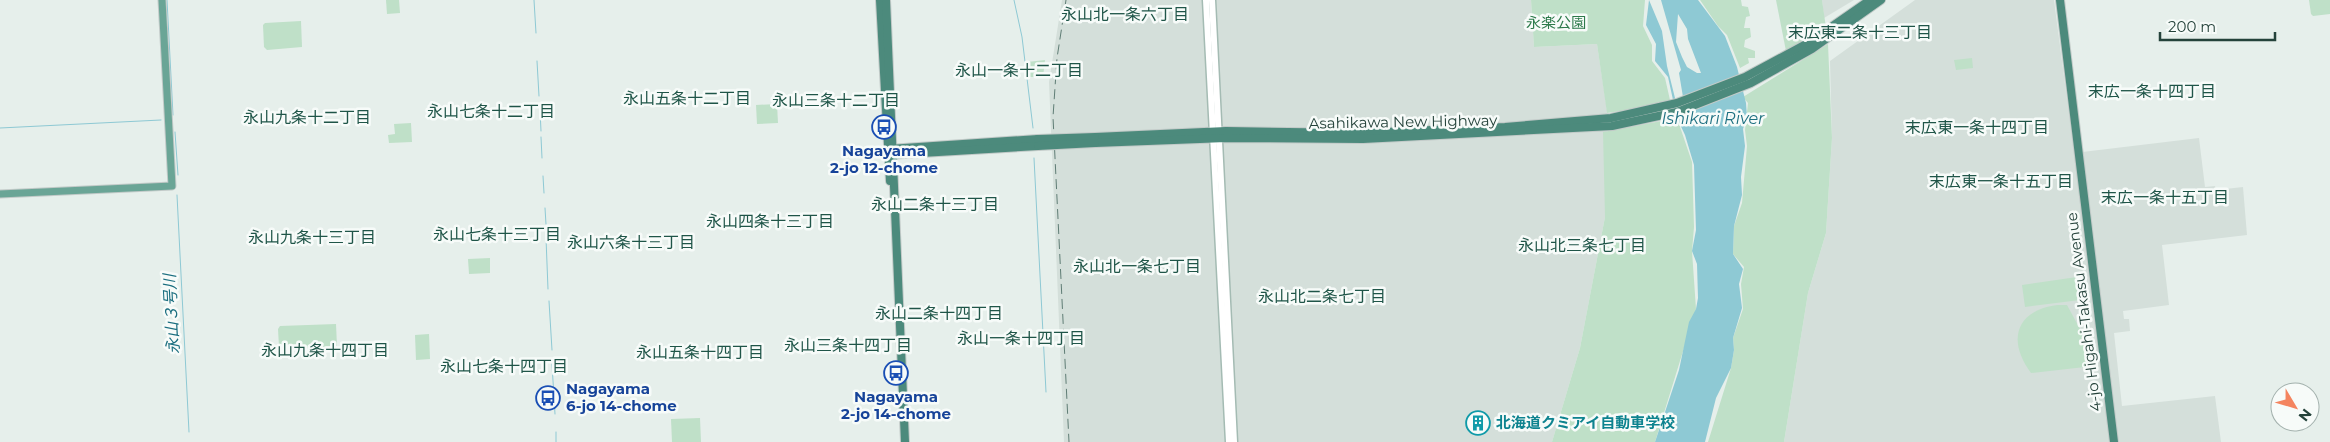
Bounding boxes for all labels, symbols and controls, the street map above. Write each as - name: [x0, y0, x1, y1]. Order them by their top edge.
- district label: 永山北一条六丁目: [1061, 5, 1189, 24]
- scale bar: [2160, 10, 2275, 42]
- park label: 永楽公園: [1526, 13, 1586, 32]
- text: 200 m: [2168, 17, 2216, 36]
- district label: 末広東二条十三丁目: [1788, 23, 1932, 42]
- district label: 永山一条十二丁目: [955, 61, 1083, 80]
- district label: 末広一条十四丁目: [2088, 82, 2216, 101]
- district label: 永山五条十二丁目: [623, 89, 751, 108]
- district label: 永山三条十二丁目: [772, 91, 900, 110]
- district label: 永山七条十二丁目: [427, 102, 555, 121]
- district label: 永山九条十二丁目: [243, 108, 371, 127]
- water label: Ishikari River: [1662, 109, 1765, 128]
- street label: Asahikawa New Highway: [1309, 110, 1498, 133]
- bus stop icon: Nagayama 2-jo 12-chome: [871, 114, 897, 140]
- district label: 末広東一条十四丁目: [1905, 118, 2049, 137]
- place label: Nagayama 2-jo 12-chome: [830, 141, 938, 177]
- district label: 末広東一条十五丁目: [1929, 172, 2073, 191]
- district label: 末広一条十五丁目: [2101, 188, 2229, 207]
- district label: 永山二条十三丁目: [871, 195, 999, 214]
- street label: 4-jo Higahi-Takasu Avenue: [2062, 211, 2105, 413]
- district label: 永山四条十三丁目: [706, 212, 834, 231]
- district label: 永山七条十三丁目: [433, 225, 561, 244]
- district label: 永山九条十三丁目: [248, 228, 376, 247]
- district label: 永山六条十三丁目: [567, 233, 695, 252]
- district label: 永山北三条七丁目: [1518, 236, 1646, 255]
- district label: 永山北一条七丁目: [1073, 257, 1201, 276]
- water label: 永山３号川: [160, 272, 183, 354]
- district label: 永山北二条七丁目: [1258, 287, 1386, 306]
- district label: 永山二条十四丁目: [875, 304, 1003, 323]
- district label: 永山一条十四丁目: [957, 329, 1085, 348]
- district label: 永山三条十四丁目: [784, 336, 912, 355]
- district label: 永山九条十四丁目: [261, 341, 389, 360]
- district label: 永山五条十四丁目: [636, 343, 764, 362]
- district label: 永山七条十四丁目: [440, 357, 568, 376]
- bus stop icon: Nagayama 2-jo 14-chome: [883, 360, 909, 386]
- place label: Nagayama 6-jo 14-chome: [566, 379, 677, 415]
- north arrow: [2270, 382, 2320, 432]
- bus stop icon: Nagayama 6-jo 14-chome: [535, 385, 561, 411]
- place label: Nagayama 2-jo 14-chome: [841, 387, 951, 423]
- text: N: [2295, 405, 2316, 425]
- building icon: 北海道クミアイ自動車学校: [1465, 410, 1491, 436]
- place label: 北海道クミアイ自動車学校: [1496, 413, 1675, 432]

